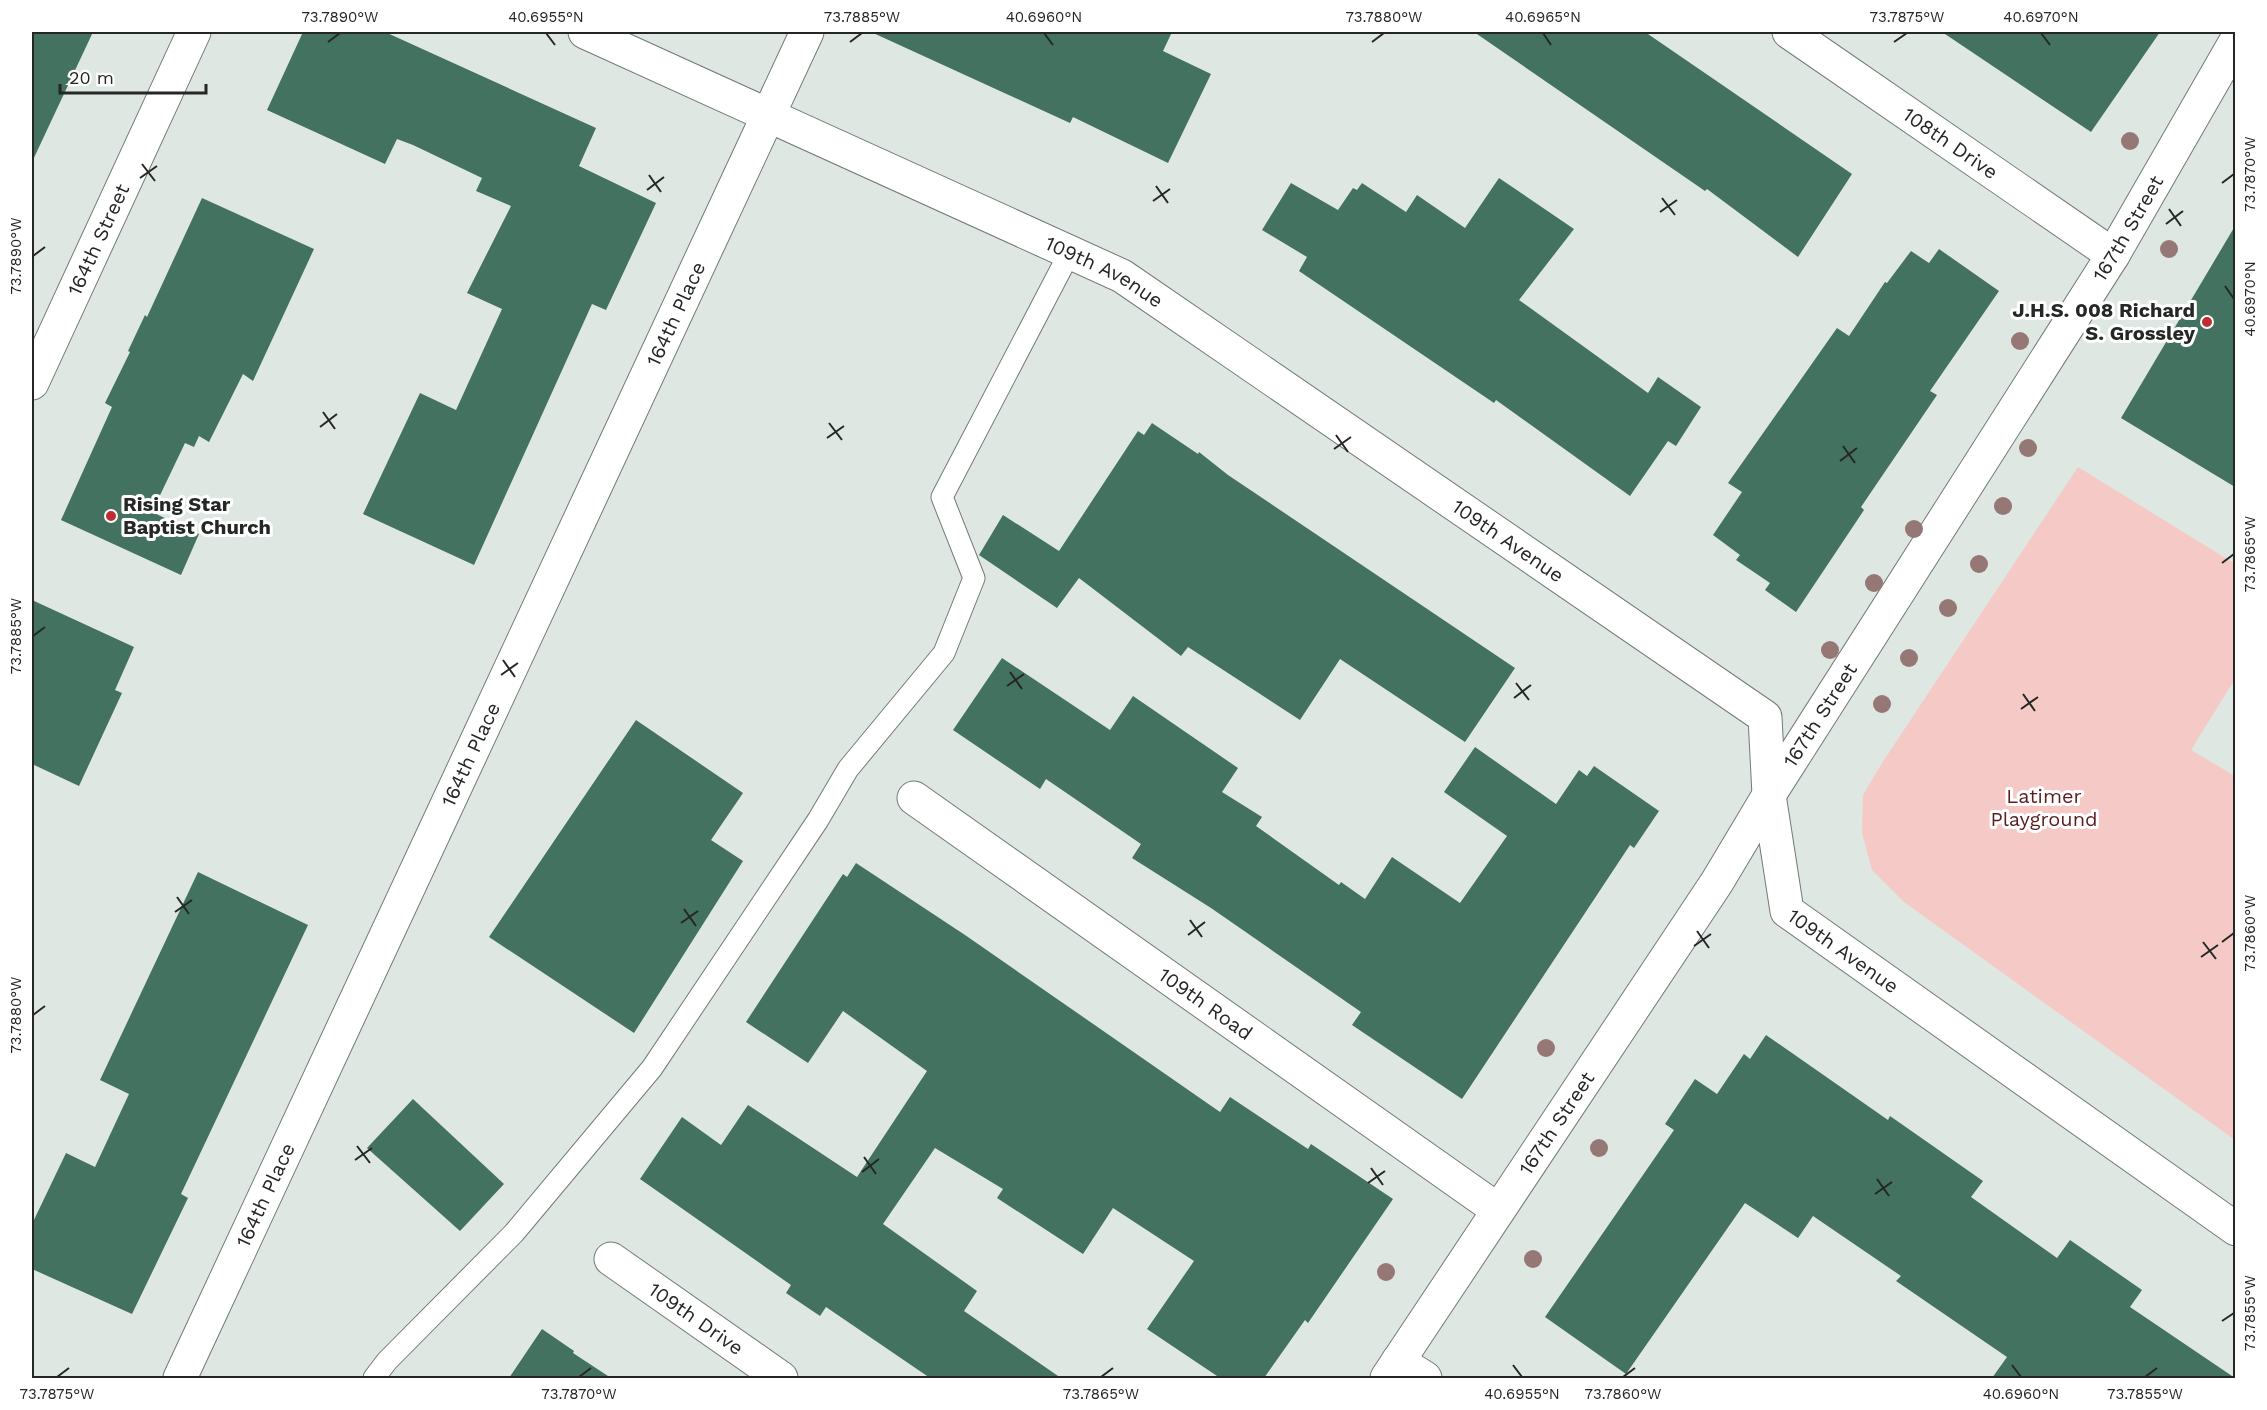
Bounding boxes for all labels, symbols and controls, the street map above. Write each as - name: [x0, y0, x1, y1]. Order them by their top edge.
- text: 73.7890°W: [301, 8, 379, 26]
- text: 40.6955°N: [508, 8, 584, 26]
- text: 73.7885°W: [824, 8, 900, 26]
- text: 40.6960°N: [1006, 8, 1082, 26]
- text: 73.7880°W: [1345, 8, 1423, 26]
- text: 40.6965°N: [1505, 8, 1581, 26]
- text: 73.7875°W: [1869, 8, 1945, 26]
- text: 40.6970°N: [2003, 8, 2079, 26]
- scale bar: [60, 57, 206, 95]
- text: 20 m: [69, 67, 114, 88]
- street label: 108th Drive: [1898, 102, 2003, 184]
- text: 73.7870°W: [2241, 136, 2259, 212]
- street label: 167th Street: [2087, 170, 2169, 286]
- street label: 164th Street: [62, 179, 135, 299]
- text: 73.7890°W: [7, 217, 25, 295]
- street label: 109th Avenue: [1042, 231, 1168, 313]
- street label: 164th Place: [641, 258, 710, 370]
- text: 40.6970°N: [2241, 261, 2259, 337]
- place label: J.H.S. 008 Richard S. Grossley: [2012, 298, 2196, 345]
- marker: J.H.S. 008 Richard S. Grossley: [2200, 315, 2214, 329]
- place label: Rising Star Baptist Church: [123, 492, 271, 539]
- street label: 109th Avenue: [1448, 494, 1569, 588]
- marker: Rising Star Baptist Church: [104, 509, 118, 523]
- text: 73.7865°W: [2241, 516, 2259, 592]
- text: 73.7885°W: [7, 598, 25, 674]
- street label: 167th Street: [1778, 658, 1862, 772]
- street label: 164th Place: [436, 698, 505, 810]
- park label: Latimer Playground: [1990, 784, 2098, 831]
- text: 73.7860°W: [2241, 895, 2259, 971]
- street label: 109th Avenue: [1783, 903, 1903, 998]
- street label: 109th Road: [1154, 963, 1257, 1045]
- text: 73.7880°W: [7, 976, 25, 1054]
- street label: 167th Street: [1514, 1067, 1600, 1179]
- street label: 164th Place: [231, 1139, 300, 1251]
- text: 73.7855°W: [2241, 1275, 2259, 1351]
- street label: 109th Drive: [644, 1277, 748, 1360]
- text: 73.7875°W: [19, 1385, 95, 1403]
- text: 73.7870°W: [541, 1385, 617, 1403]
- text: 73.7865°W: [1063, 1385, 1139, 1403]
- text: 40.6955°N: [1484, 1385, 1560, 1403]
- text: 73.7860°W: [1585, 1385, 1661, 1403]
- text: 40.6960°N: [1983, 1385, 2059, 1403]
- text: 73.7855°W: [2107, 1385, 2183, 1403]

